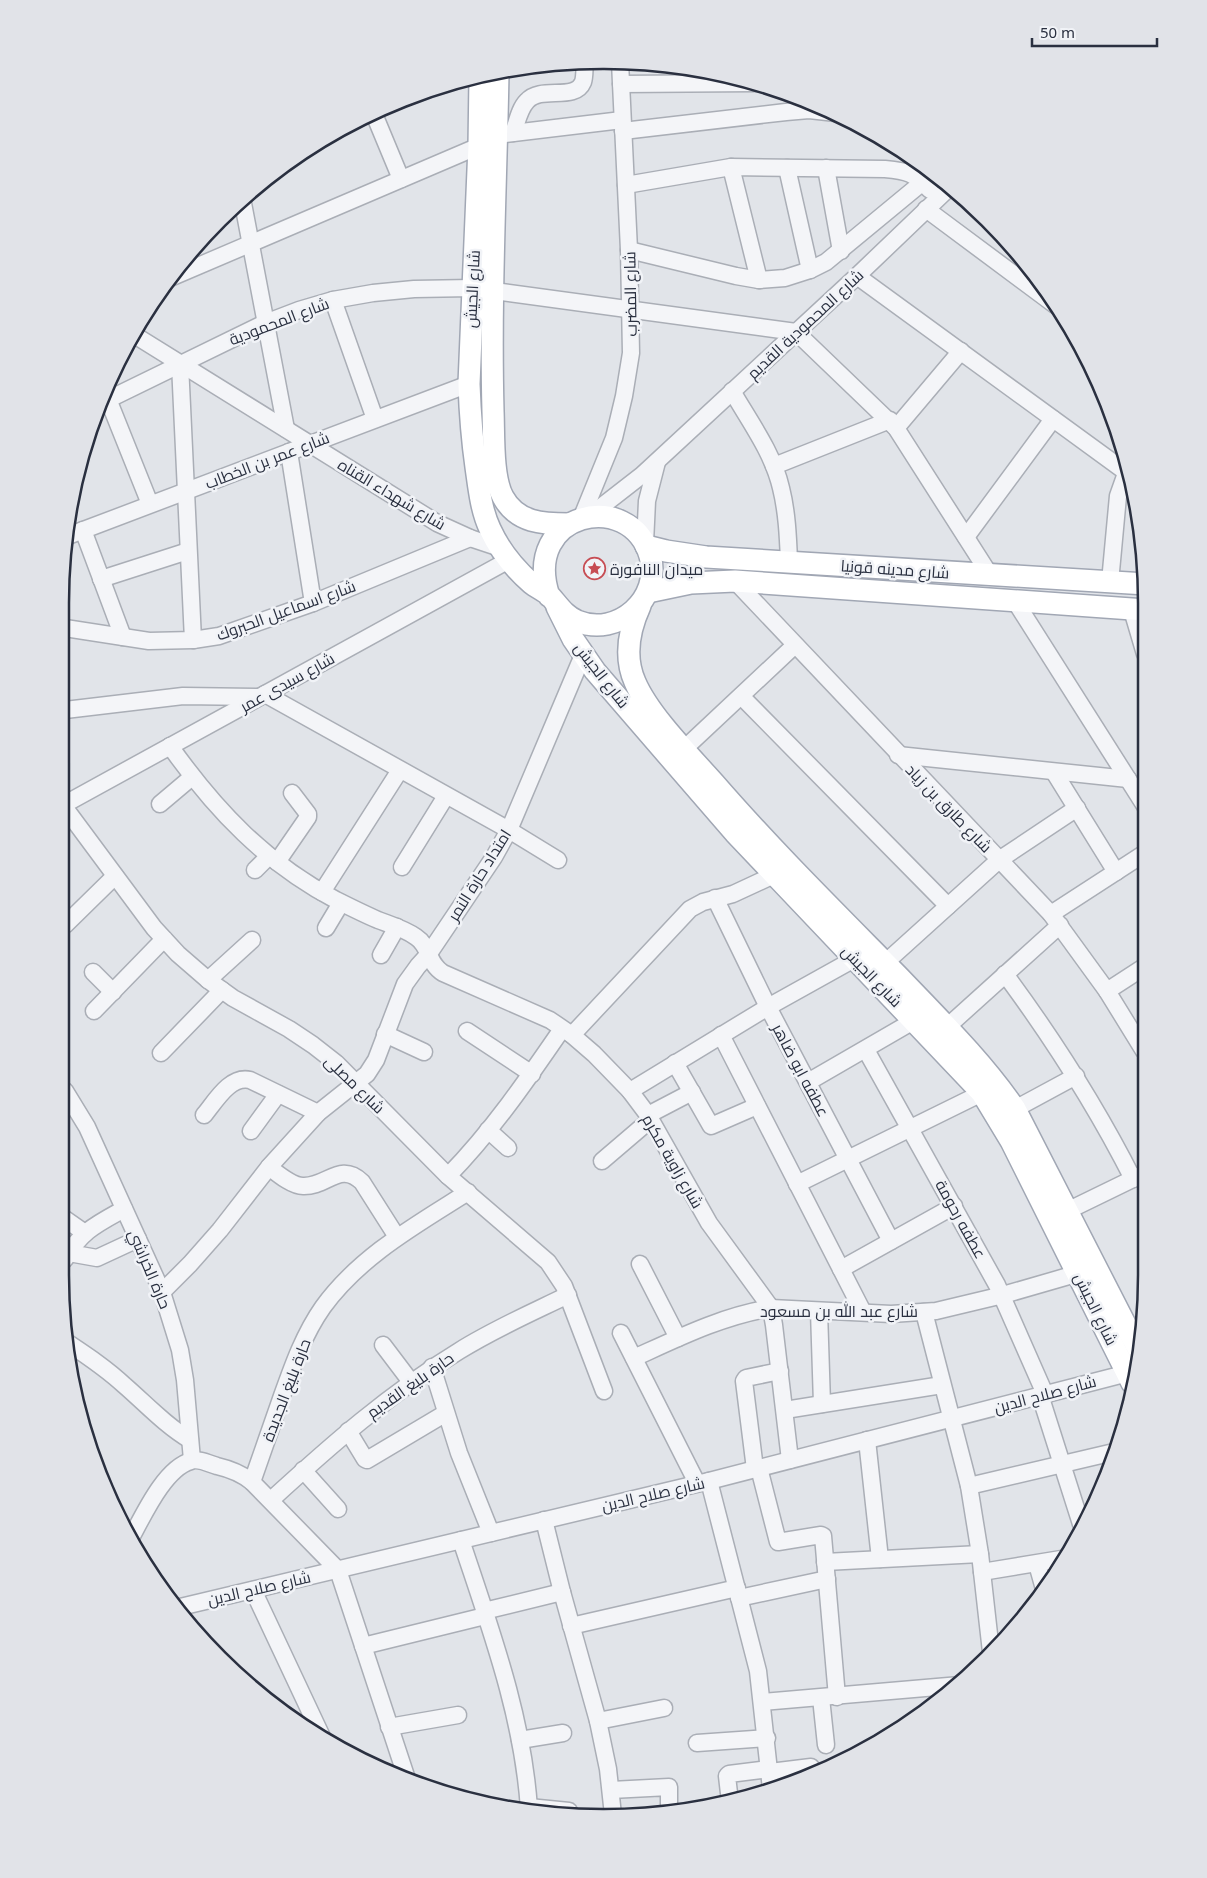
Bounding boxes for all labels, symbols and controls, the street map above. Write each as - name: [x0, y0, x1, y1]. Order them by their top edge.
- scale bar: [1032, 15, 1157, 47]
- text: 50 m: [1040, 22, 1075, 42]
- street label: شارع الجيش: [459, 249, 486, 329]
- street label: شارع المضرب: [618, 251, 643, 337]
- street label: شارع المحمودية القديم: [742, 264, 869, 385]
- street label: شارع المحمودية: [226, 292, 333, 351]
- street label: شارع عمر بن الخطاب: [202, 426, 333, 495]
- street label: شارع شهداء القناه: [333, 453, 450, 536]
- street label: شارع مدينه قونيا: [840, 554, 950, 585]
- place icon: ميدان النافورة: [582, 557, 606, 581]
- place label: ميدان النافورة: [610, 558, 703, 580]
- street label: شارع اسماعيل الحبروك: [213, 575, 359, 646]
- street label: شارع الجيش: [568, 637, 635, 713]
- street label: شارع سيدى عمر: [235, 647, 339, 718]
- street label: شارع طارق بن زياد: [900, 759, 997, 858]
- street label: امتداد حارة النمر: [441, 825, 516, 926]
- street label: شارع الجيش: [836, 940, 907, 1012]
- street label: عطفه ابو ضاهر: [767, 1019, 835, 1120]
- street label: شارع مصلى: [319, 1050, 390, 1119]
- street label: شارع زاوية مكرم: [636, 1110, 709, 1213]
- street label: عطفه رحومة: [930, 1176, 992, 1262]
- street label: حارة الخراشي: [122, 1226, 177, 1313]
- street label: شارع الجيش: [1068, 1269, 1123, 1349]
- street label: شارع عبد الله بن مسعود: [760, 1300, 918, 1323]
- street label: حارة بليغ الجديدة: [256, 1335, 317, 1445]
- street label: حارة بليغ القديم: [362, 1347, 459, 1424]
- street label: شارع صلاح الدين: [991, 1370, 1099, 1419]
- street label: شارع صلاح الدين: [599, 1471, 707, 1518]
- street label: شارع صلاح الدين: [205, 1565, 313, 1612]

